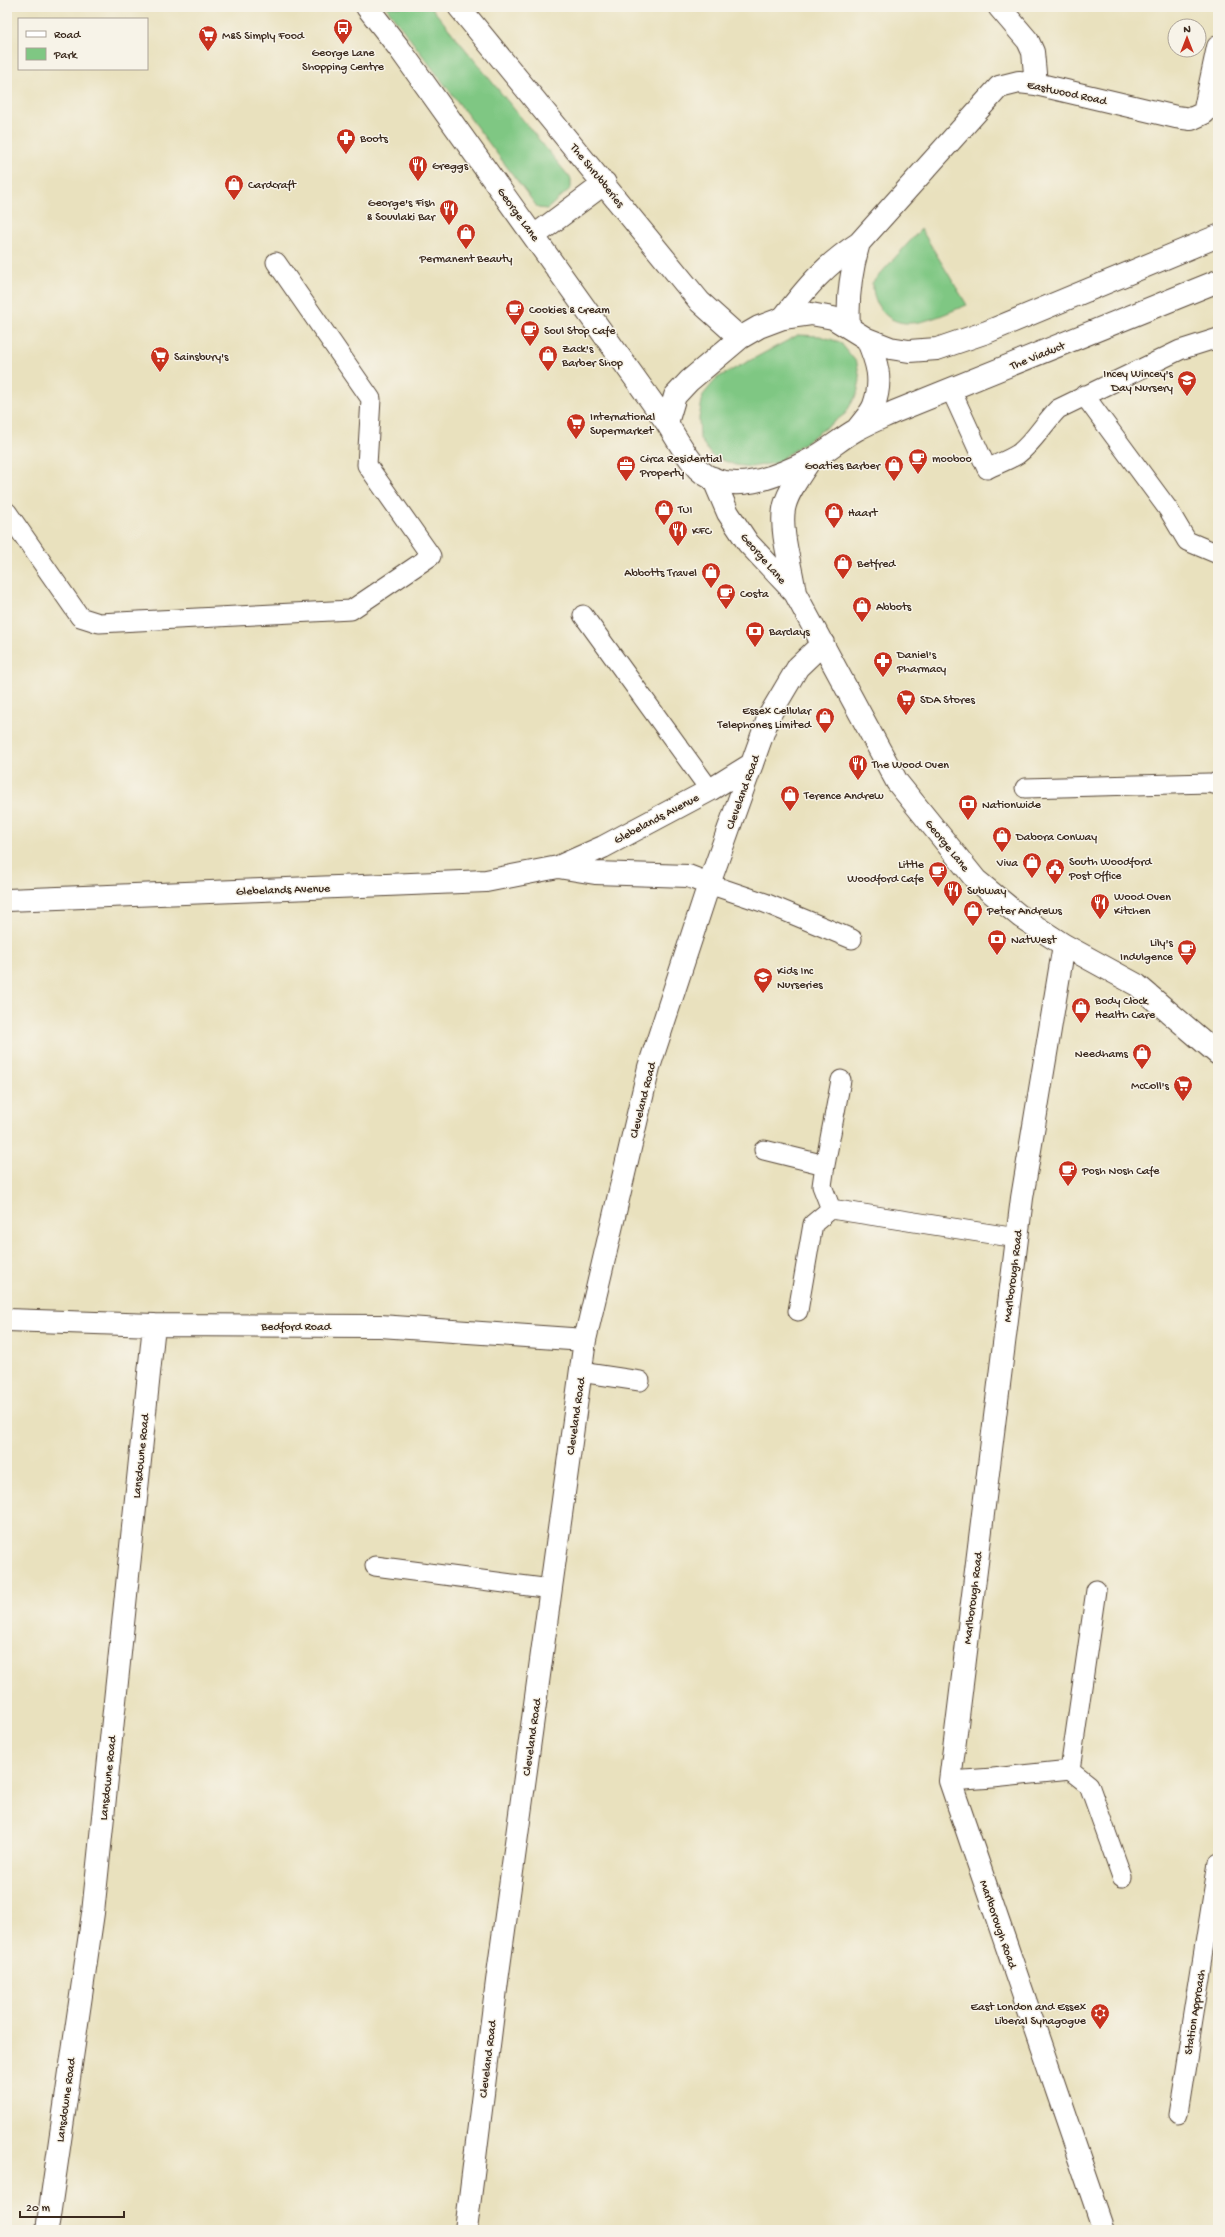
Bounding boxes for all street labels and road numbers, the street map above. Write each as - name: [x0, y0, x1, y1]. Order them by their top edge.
- street label: Eastwood Road: [1025, 79, 1109, 109]
- street label: The Shrubberies: [566, 141, 627, 212]
- street label: George Lane: [493, 186, 542, 245]
- street label: The Viaduct: [1007, 339, 1068, 375]
- street label: George Lane: [737, 531, 789, 588]
- street label: Cleveland Road: [724, 753, 764, 832]
- street label: Glebelands Avenue: [612, 791, 703, 848]
- street label: George Lane: [921, 817, 972, 876]
- street label: Glebelands Avenue: [236, 882, 331, 900]
- street label: Cleveland Road: [628, 1060, 660, 1140]
- street label: Marlborough Road: [1001, 1228, 1027, 1323]
- street label: Bedford Road: [260, 1321, 332, 1335]
- street label: Cleveland Road: [565, 1376, 589, 1456]
- street label: Lansdowne Road: [131, 1412, 153, 1499]
- street label: Marlborough Road: [961, 1550, 987, 1645]
- street label: Cleveland Road: [521, 1697, 545, 1777]
- street label: Lansdowne Road: [98, 1734, 120, 1821]
- street label: Marlborough Road: [975, 1878, 1019, 1972]
- street label: Station Approach: [1182, 1968, 1210, 2056]
- street label: Cleveland Road: [477, 2019, 501, 2099]
- street label: Lansdowne Road: [54, 2056, 80, 2143]

